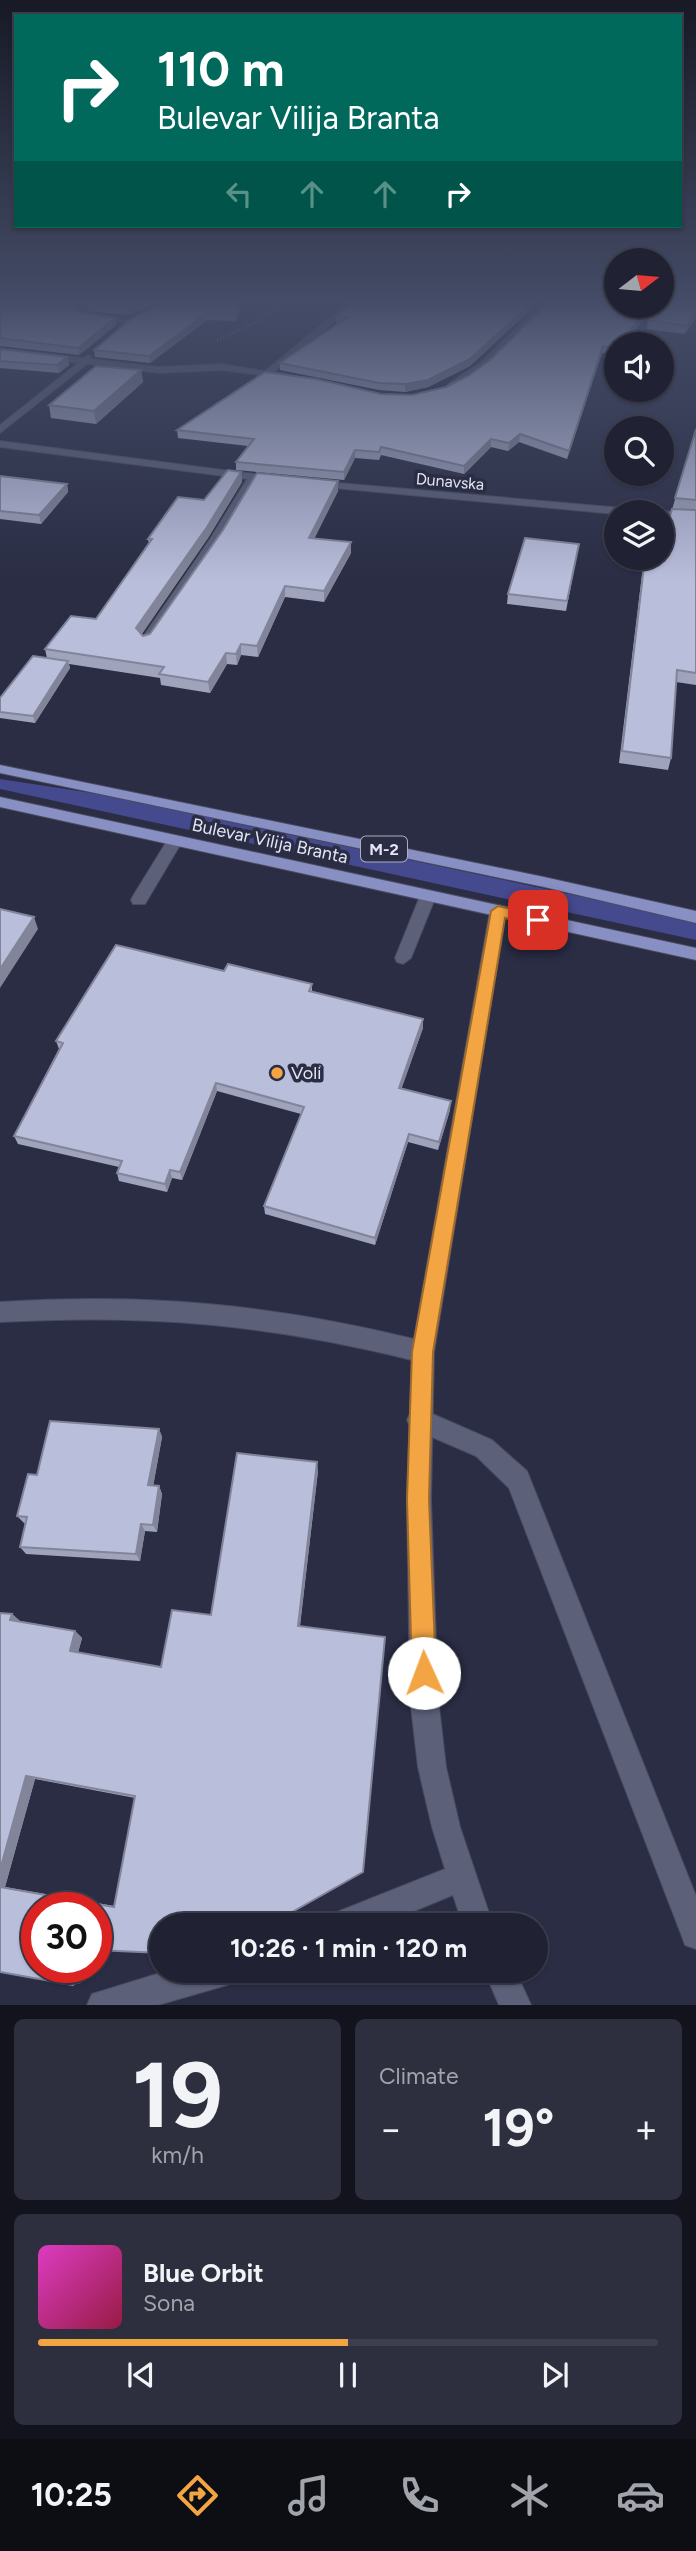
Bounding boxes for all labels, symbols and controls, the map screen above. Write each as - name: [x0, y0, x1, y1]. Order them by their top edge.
- text: 110 m: [157, 39, 285, 98]
- icon: right: [42, 42, 133, 133]
- text: Bulevar Vilija Branta: [157, 99, 440, 137]
- icon: left: [220, 175, 258, 213]
- icon: ahead: [293, 175, 331, 213]
- icon: ahead: [366, 175, 404, 213]
- icon: right: [439, 175, 477, 213]
- north arrow: [604, 248, 674, 318]
- map controls: [604, 248, 674, 570]
- button: sound: [604, 332, 674, 402]
- button: search: [604, 416, 674, 486]
- street label: Dunavska: [415, 469, 485, 494]
- button: layers: [604, 500, 674, 570]
- street label: Bulevar Vilija Branta: [190, 814, 350, 868]
- road number: M-2: [361, 836, 407, 862]
- pin: [508, 890, 568, 950]
- icon: arrive: [519, 901, 557, 939]
- place label: Voli: [291, 1062, 321, 1084]
- marker: Voli: [269, 1065, 285, 1081]
- position arrow: [387, 1636, 461, 1710]
- speed limit sign: 30: [21, 1892, 112, 1983]
- text: 10:26 · 1 min · 120 m: [230, 1932, 467, 1964]
- text: 19: [132, 2041, 223, 2150]
- text: Climate: [379, 2062, 458, 2090]
- text: 19°: [483, 2097, 554, 2159]
- text: −: [379, 2106, 403, 2152]
- text: +: [634, 2106, 658, 2152]
- text: km/h: [151, 2141, 204, 2169]
- text: Blue Orbit: [143, 2257, 264, 2289]
- text: Sona: [143, 2289, 195, 2317]
- icon: previous: [122, 2356, 160, 2394]
- icon: pause: [329, 2356, 367, 2394]
- icon: next: [536, 2356, 574, 2394]
- icon: directions: [173, 2471, 222, 2520]
- icon: music: [284, 2471, 333, 2520]
- icon: phone: [395, 2471, 444, 2520]
- icon: climate: [505, 2471, 554, 2520]
- icon: car: [616, 2471, 665, 2520]
- text: 10:25: [31, 2476, 112, 2514]

